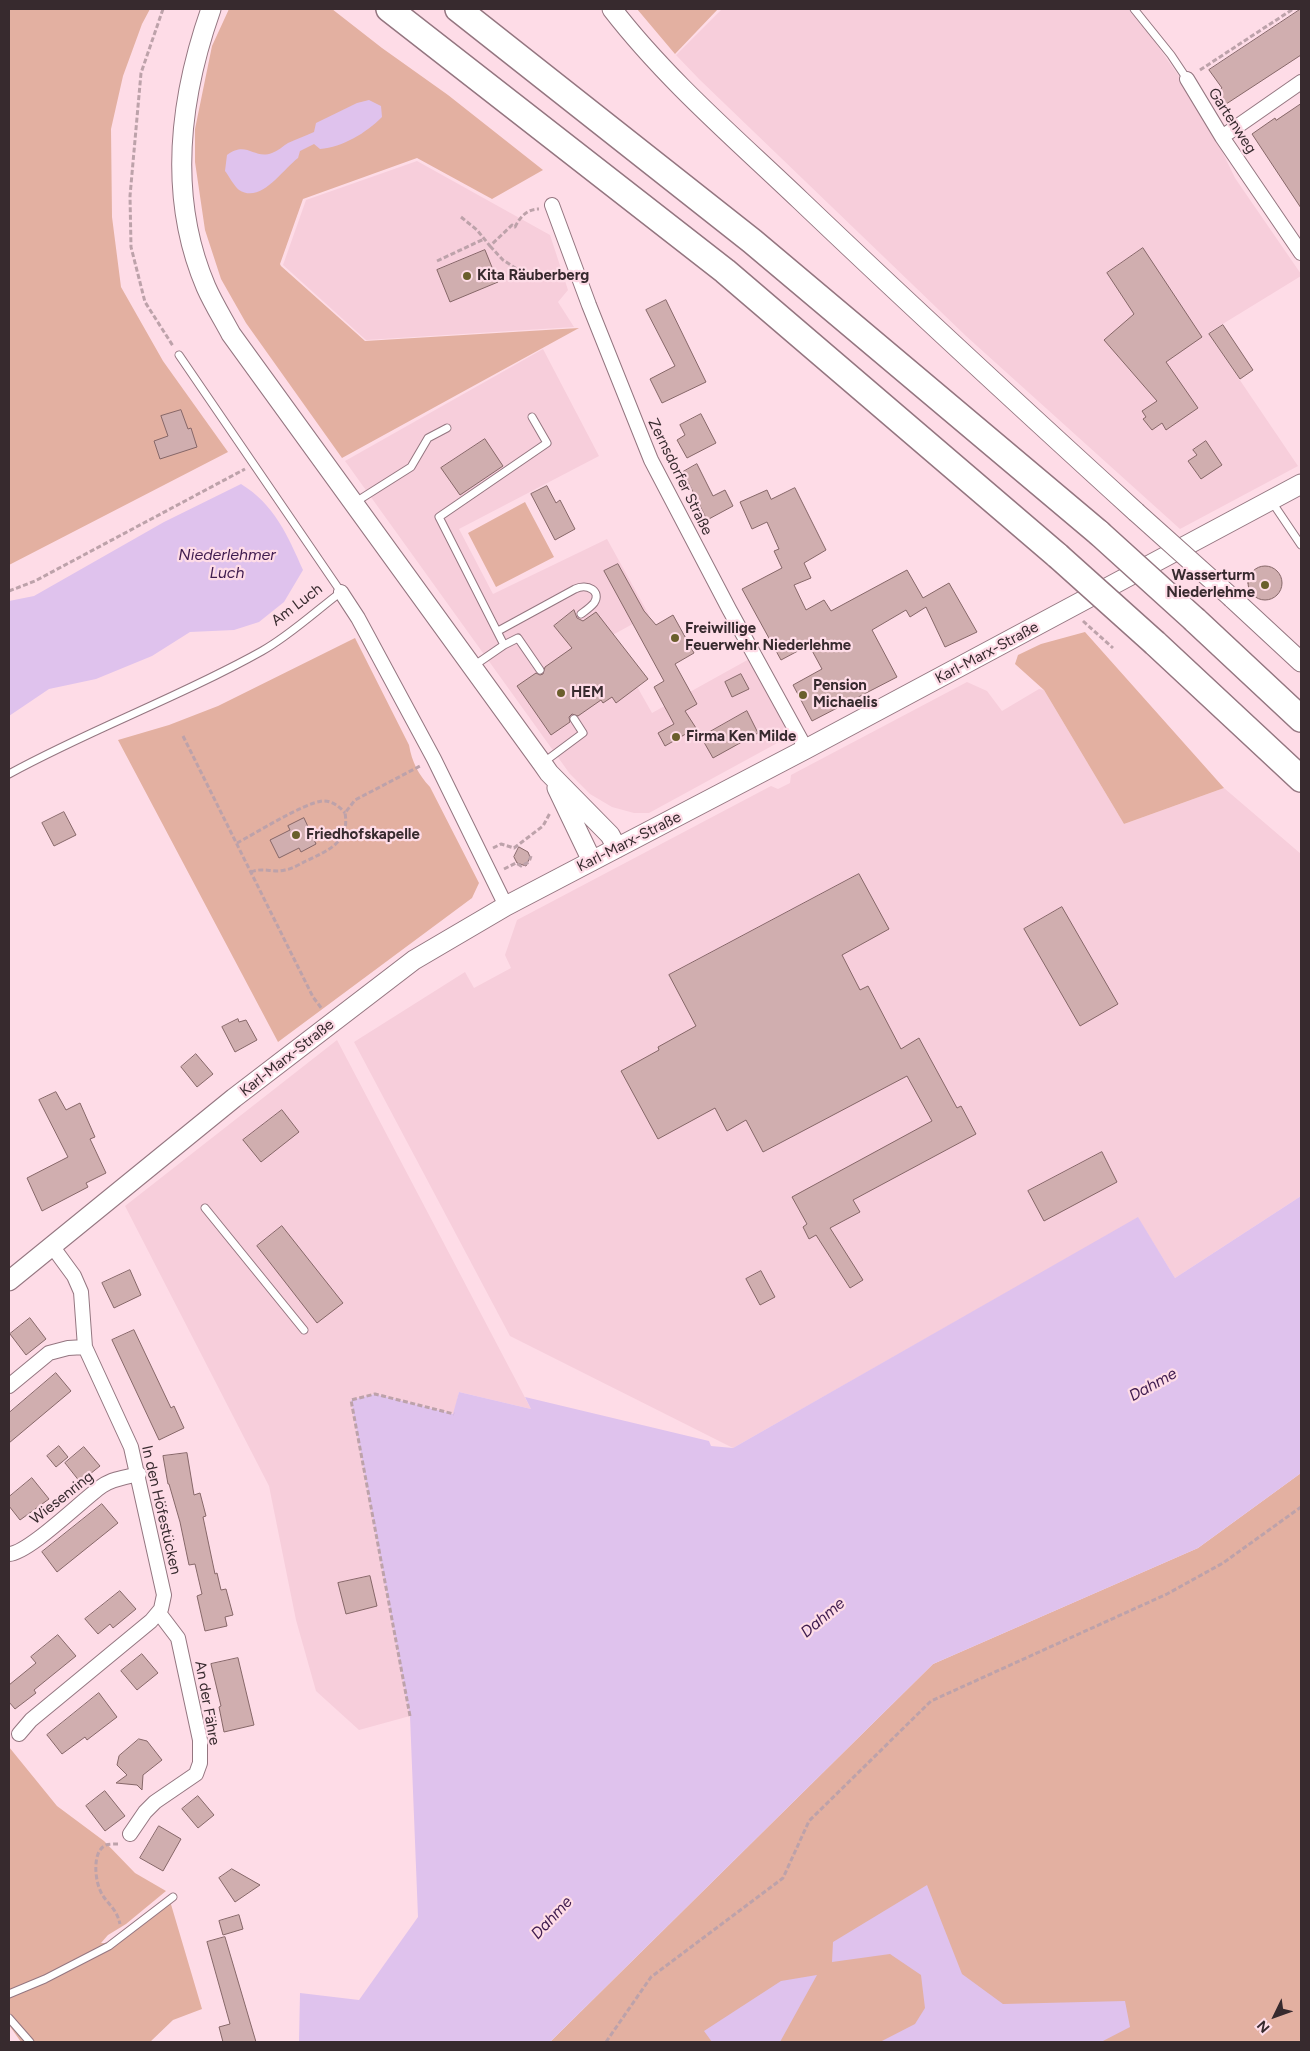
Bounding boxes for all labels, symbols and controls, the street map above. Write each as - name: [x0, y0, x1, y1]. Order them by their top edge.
- street label: Gartenweg: [1204, 85, 1260, 157]
- place label: Kita Räuberberg: [477, 267, 589, 285]
- marker: Kita Räuberberg: [461, 270, 473, 282]
- street label: Zernsdorfer Straße: [644, 416, 716, 538]
- water label: Niederlehmer Luch: [178, 545, 276, 583]
- place label: Wasserturm Niederlehme: [1166, 567, 1255, 602]
- marker: Wasserturm Niederlehme: [1259, 579, 1271, 591]
- street label: Am Luch: [268, 580, 326, 630]
- street label: Karl-Marx-Straße: [932, 618, 1042, 688]
- place label: Freiwillige Feuerwehr Niederlehme: [685, 620, 851, 655]
- marker: Freiwillige Feuerwehr Niederlehme: [669, 632, 681, 644]
- place label: Pension Michaelis: [813, 677, 877, 712]
- place label: HEM: [571, 684, 604, 702]
- marker: HEM: [555, 687, 567, 699]
- marker: Pension Michaelis: [797, 689, 809, 701]
- place label: Firma Ken Milde: [686, 728, 796, 746]
- marker: Firma Ken Milde: [670, 731, 682, 743]
- street label: Karl-Marx-Straße: [574, 808, 684, 876]
- place label: Friedhofskapelle: [306, 826, 420, 844]
- marker: Friedhofskapelle: [290, 829, 302, 841]
- street label: Karl-Marx-Straße: [236, 1016, 338, 1100]
- water label: Dahme: [1126, 1364, 1180, 1406]
- street label: In den Höfestücken: [137, 1444, 185, 1576]
- street label: Wiesenring: [27, 1468, 97, 1528]
- water label: Dahme: [797, 1594, 849, 1642]
- street label: An der Fähre: [191, 1659, 223, 1747]
- water label: Dahme: [527, 1893, 577, 1943]
- north arrow: [1250, 1991, 1300, 2041]
- text: N: [1254, 2017, 1273, 2036]

